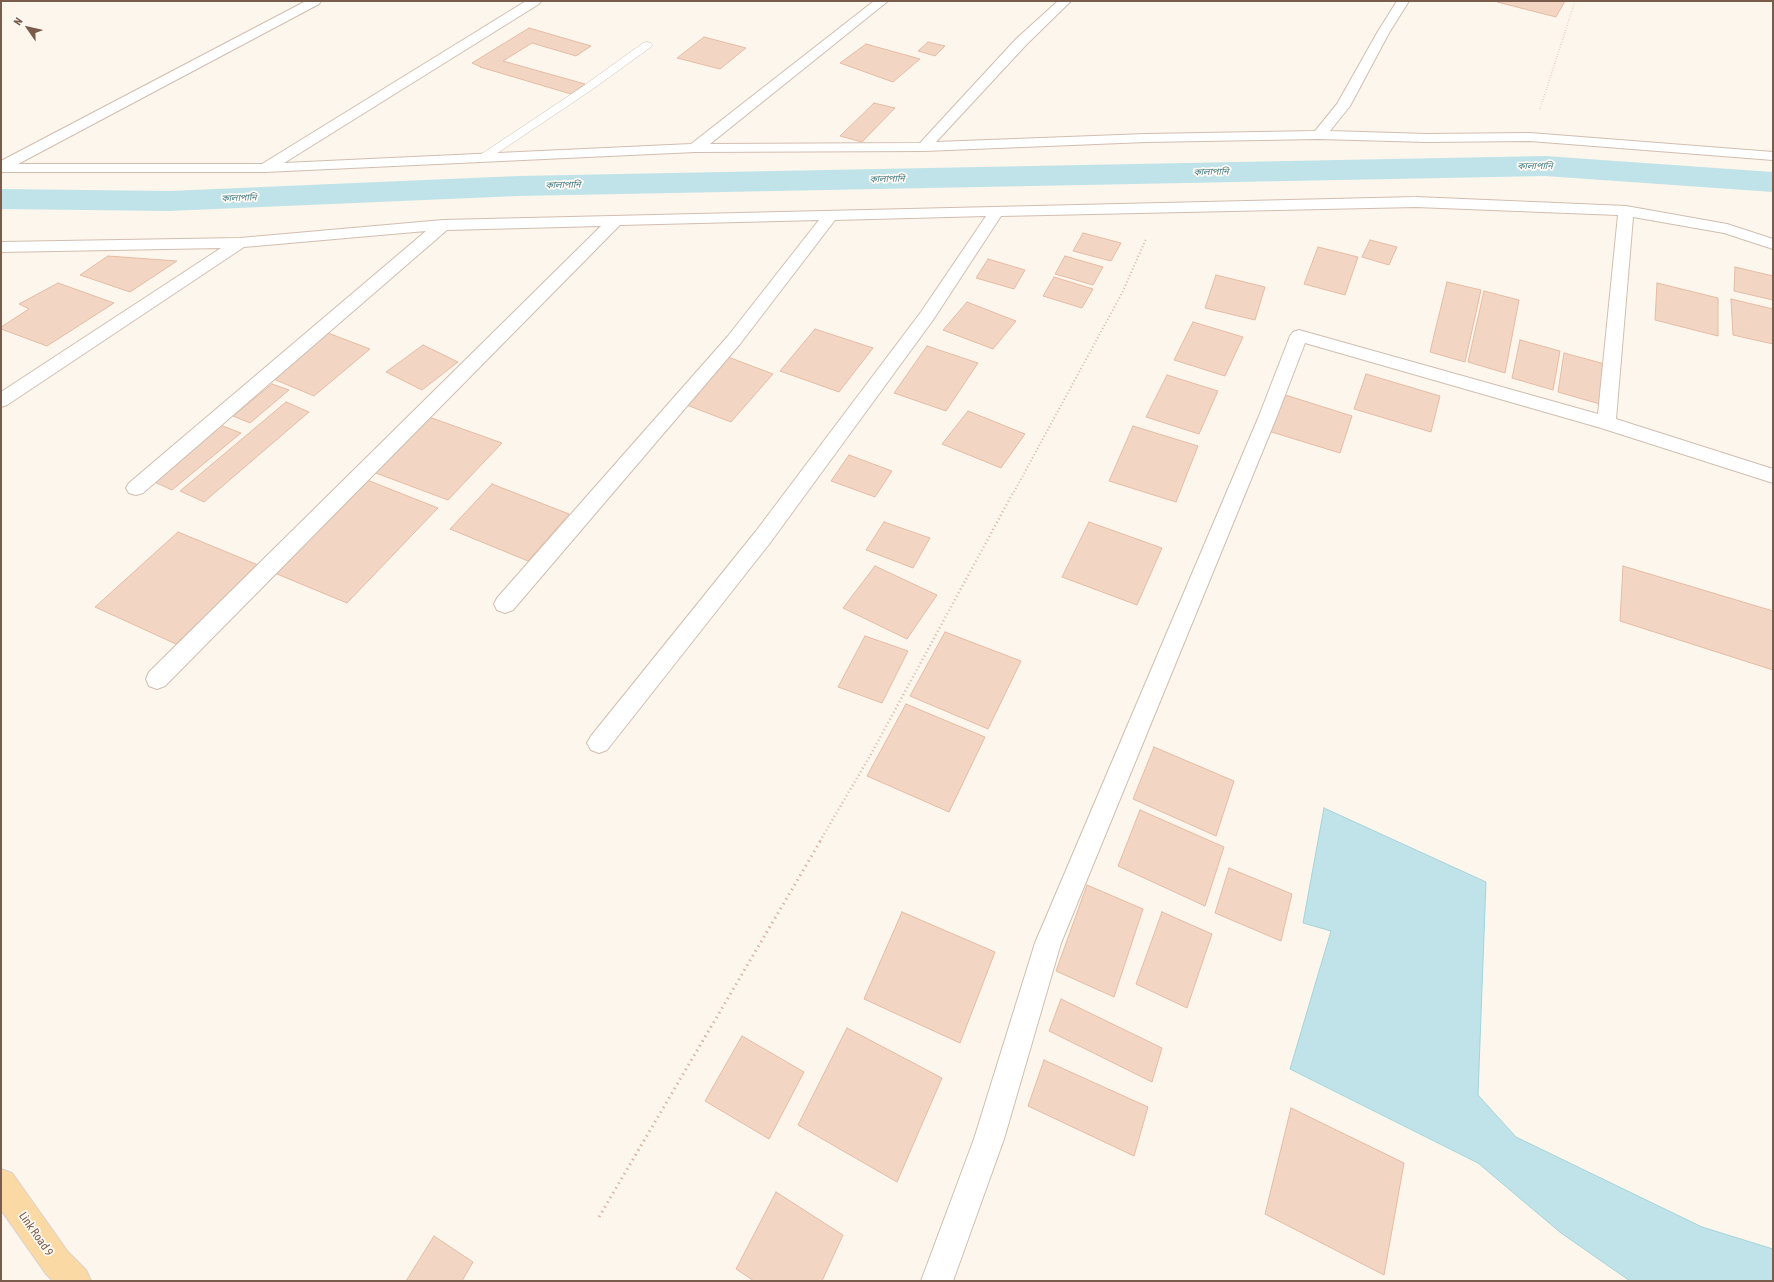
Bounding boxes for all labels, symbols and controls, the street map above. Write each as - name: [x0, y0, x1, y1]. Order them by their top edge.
- north arrow: [8, 8, 48, 48]
- text: N: [11, 15, 25, 27]
- water label: কালাপানি: [1517, 161, 1553, 171]
- water label: কালাপানি: [1193, 166, 1229, 178]
- water label: কালাপানি: [869, 173, 905, 185]
- water label: কালাপানি: [545, 179, 581, 191]
- water label: কালাপানি: [221, 192, 257, 204]
- street label: Link Road 9: [16, 1209, 56, 1259]

